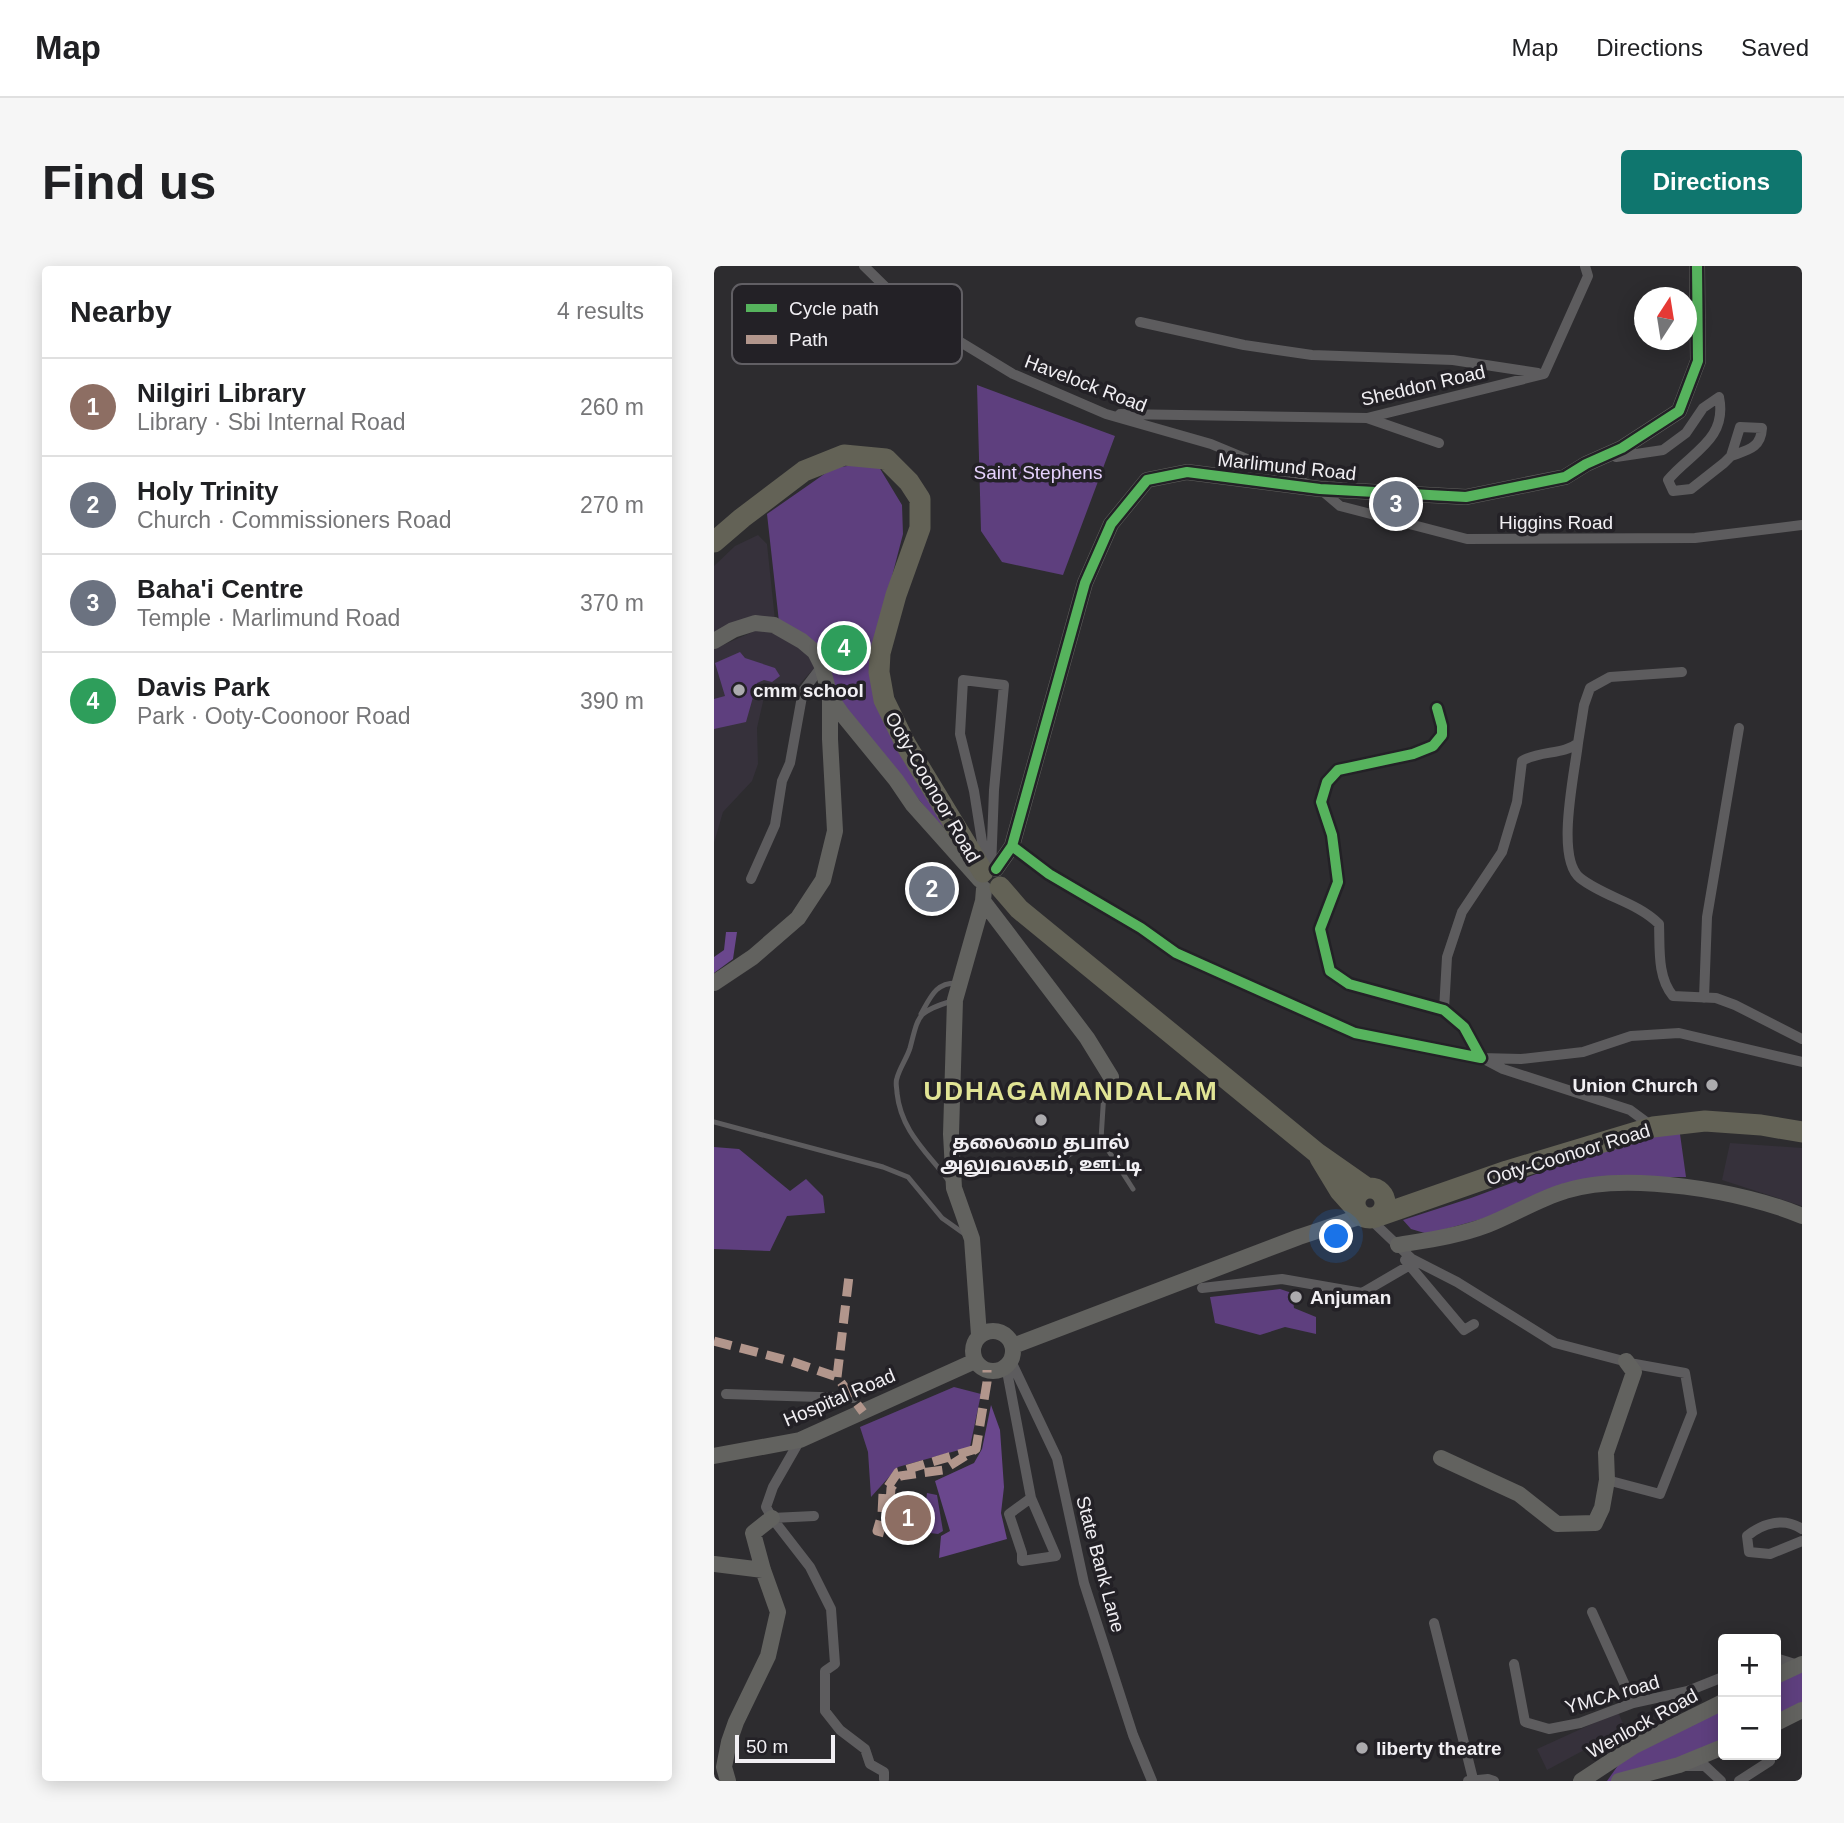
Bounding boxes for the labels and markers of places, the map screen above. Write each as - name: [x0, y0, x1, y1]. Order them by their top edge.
- pin: 3: [1373, 478, 1419, 530]
- pin: 4: [821, 622, 867, 674]
- place label: cmm school: [753, 680, 864, 701]
- marker: cmm school: [731, 682, 747, 698]
- pin: 2: [909, 863, 955, 915]
- place label: Union Church: [1572, 1075, 1698, 1096]
- marker: Union Church: [1704, 1077, 1720, 1093]
- marker: தலைமை தபால் அலுவலகம், ஊட்டி: [1033, 1112, 1049, 1128]
- place label: தலைமை தபால் அலுவலகம், ஊட்டி: [940, 1132, 1142, 1177]
- place label: Anjuman: [1310, 1287, 1391, 1308]
- marker: Anjuman: [1288, 1289, 1304, 1305]
- pin: 1: [885, 1492, 931, 1544]
- place label: liberty theatre: [1376, 1738, 1502, 1759]
- marker: liberty theatre: [1354, 1740, 1370, 1756]

